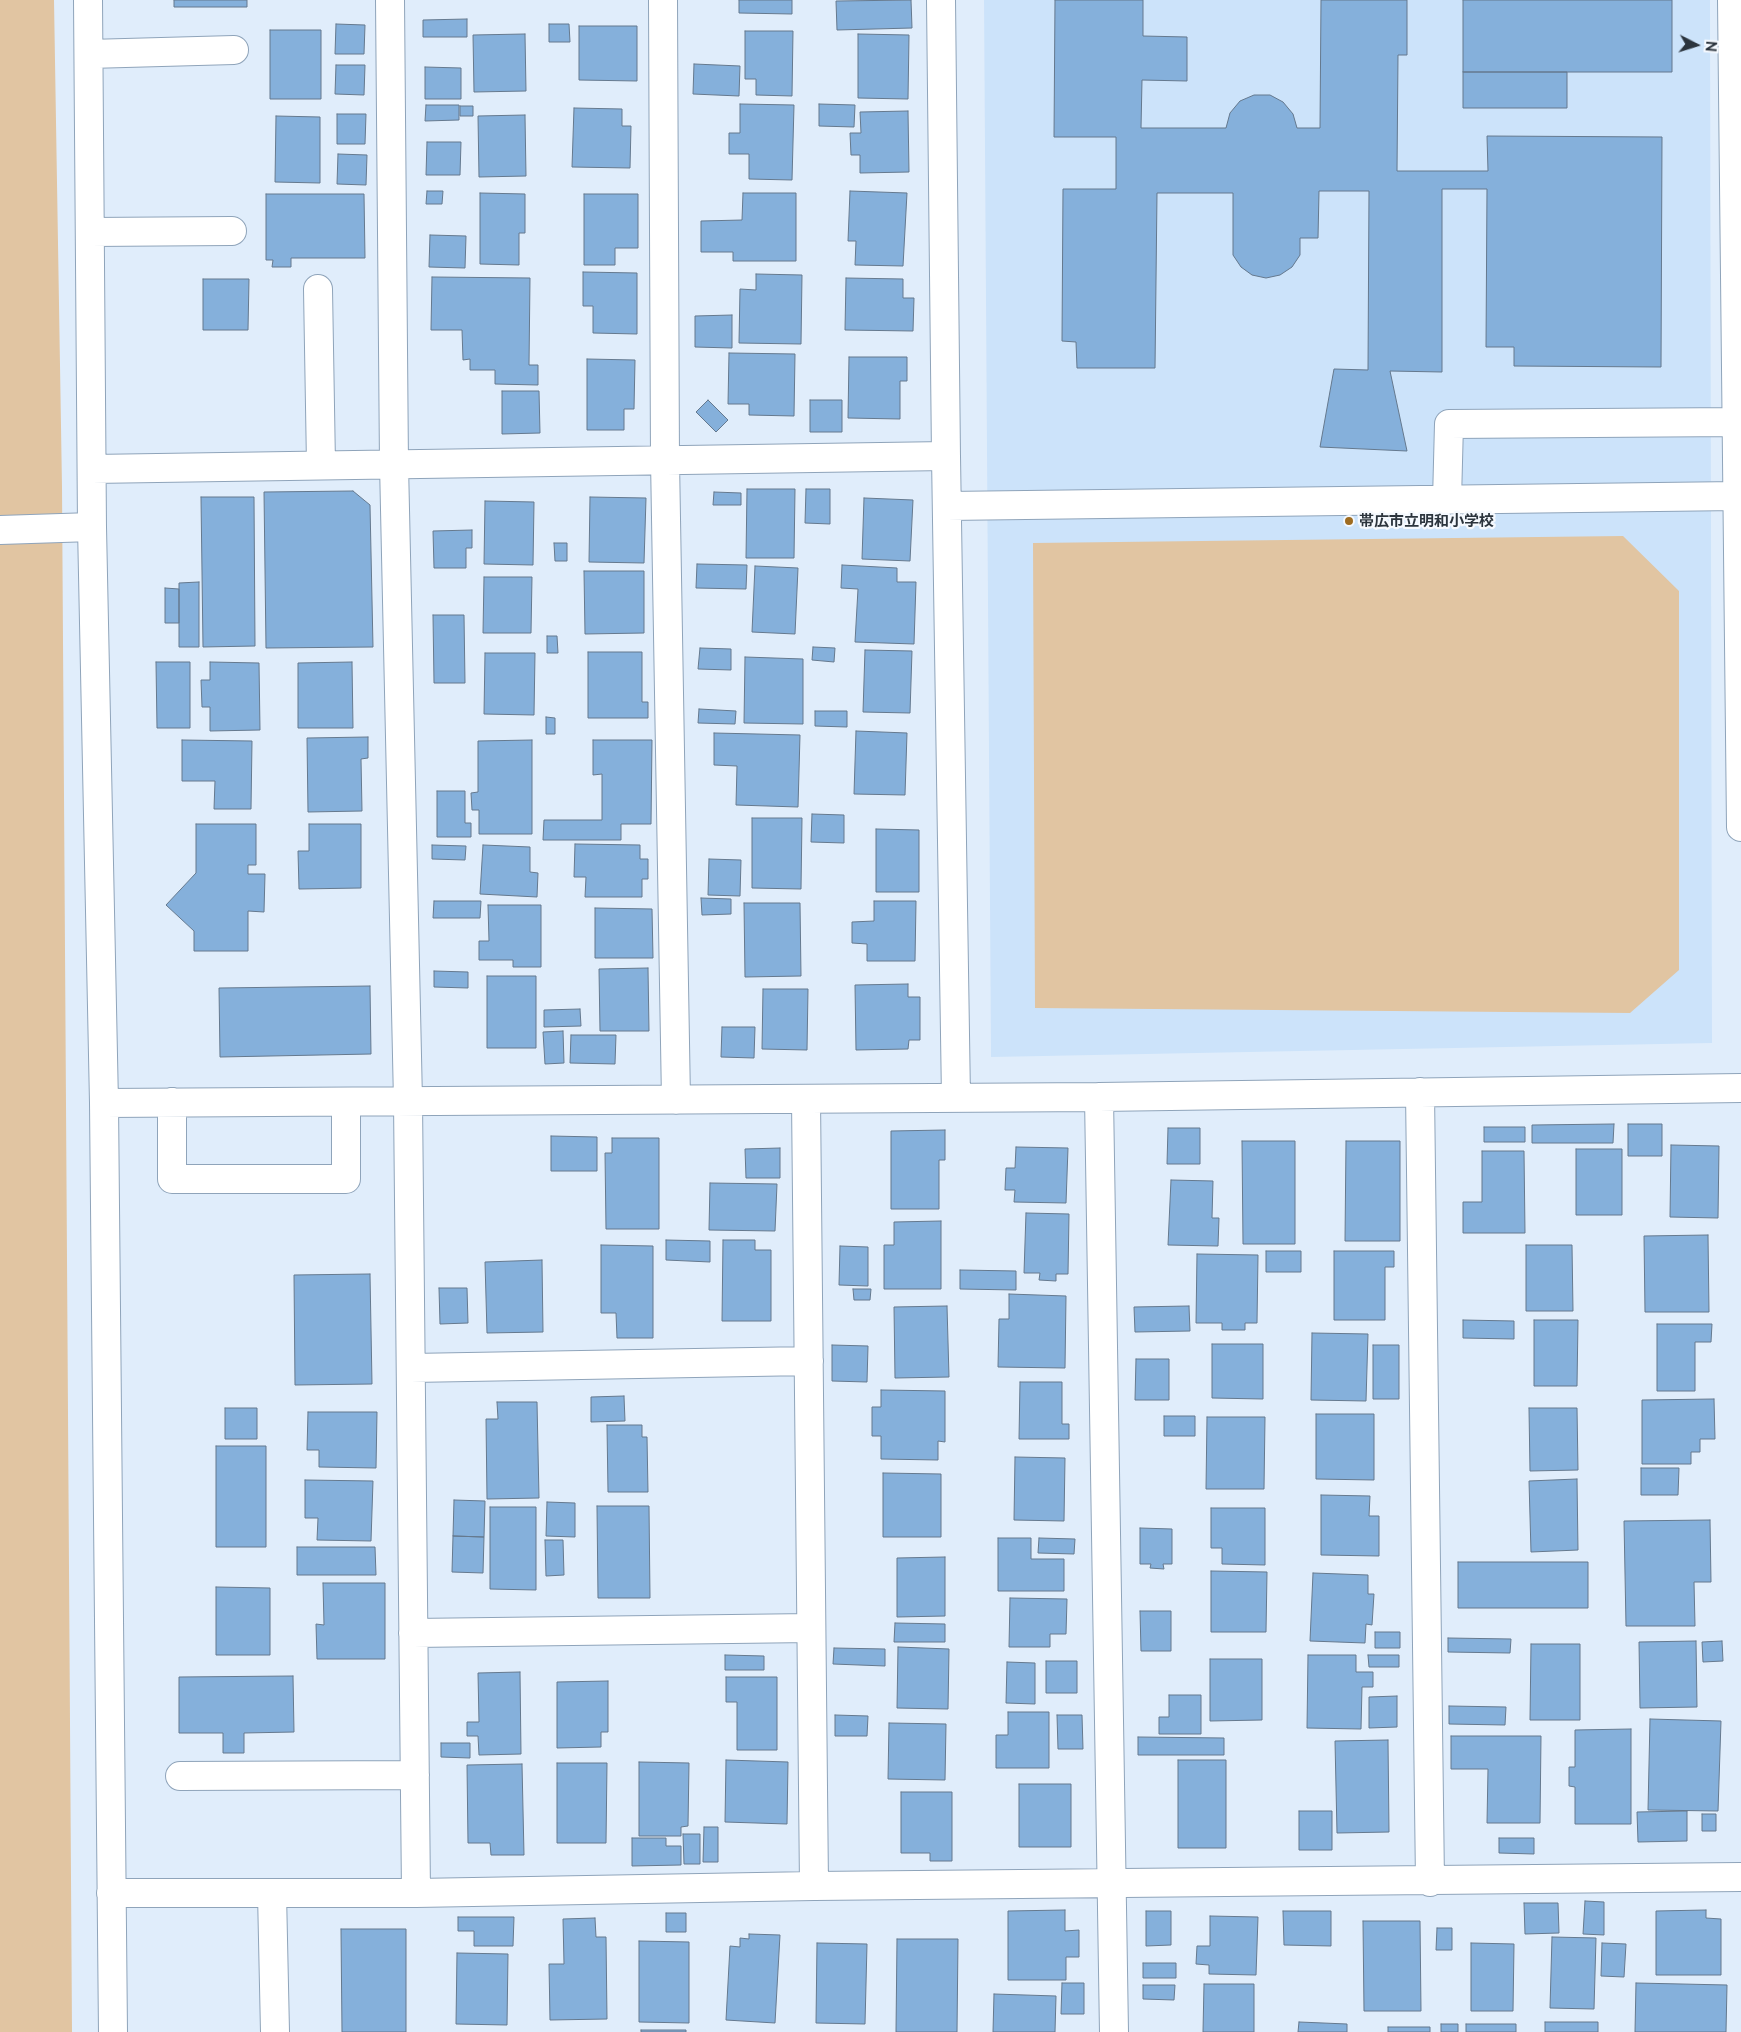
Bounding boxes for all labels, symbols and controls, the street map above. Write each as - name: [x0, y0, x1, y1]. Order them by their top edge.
- north arrow: [1671, 20, 1721, 70]
- text: N: [1703, 40, 1719, 52]
- place label: 帯広市立明和小学校: [1359, 512, 1494, 530]
- marker: 帯広市立明和小学校: [1343, 515, 1355, 527]

